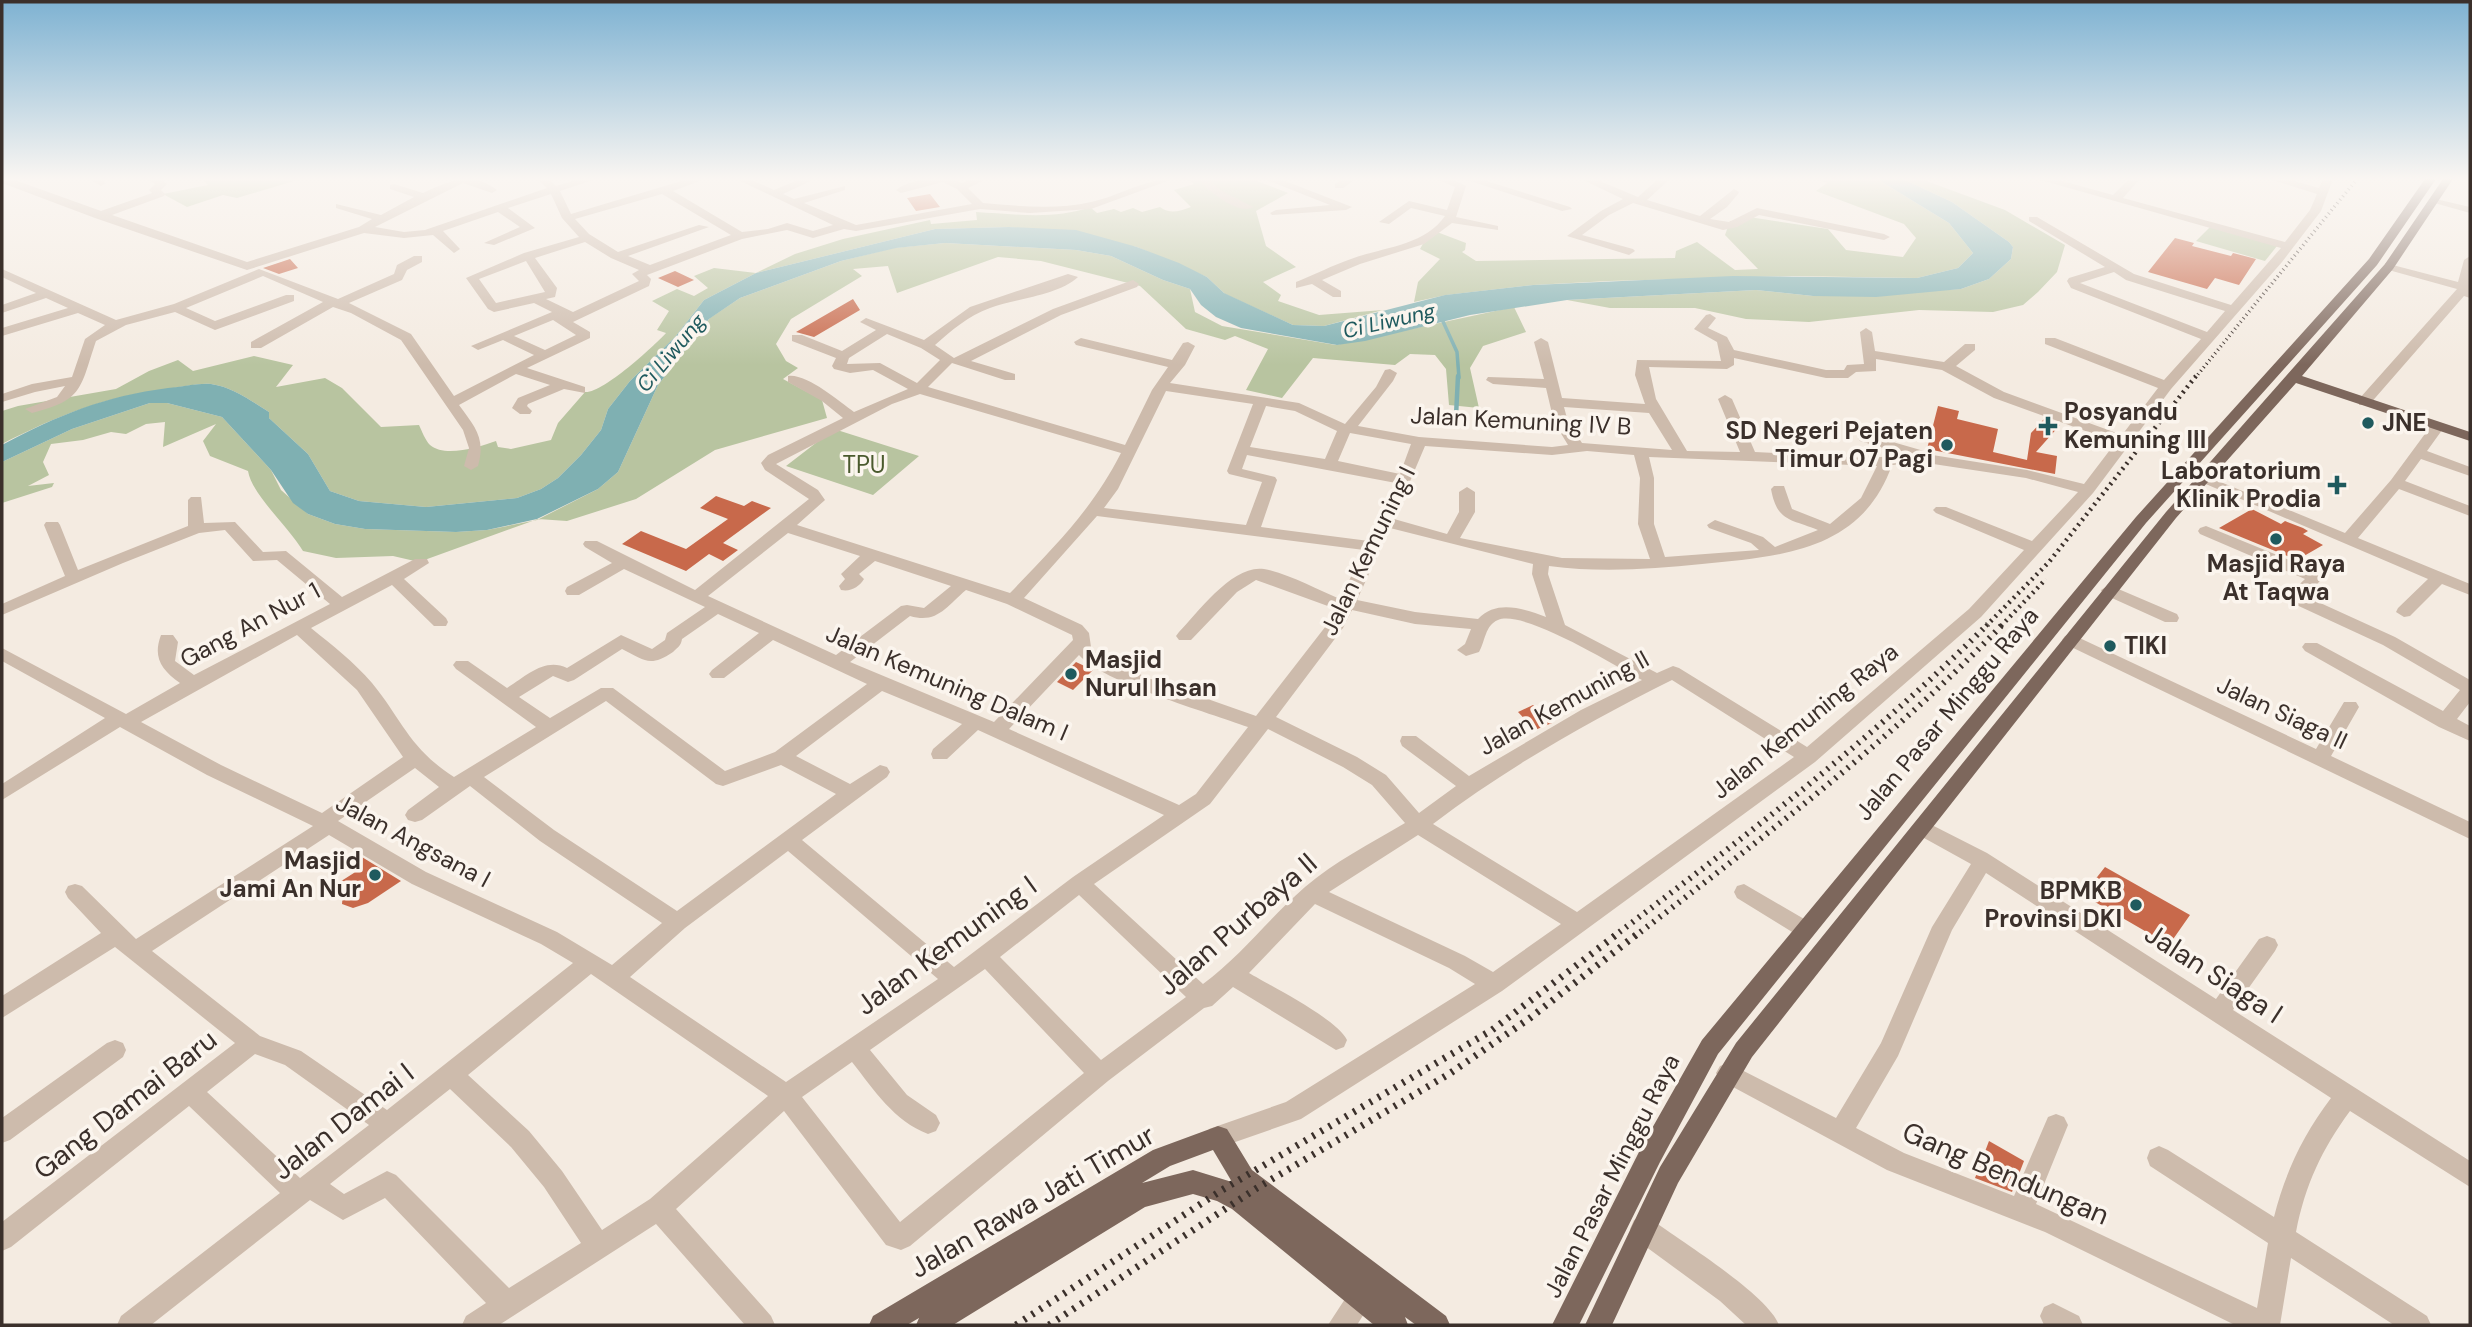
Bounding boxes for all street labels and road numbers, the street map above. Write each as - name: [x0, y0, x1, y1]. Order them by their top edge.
- street label: Jalan Kemuning IV B: [1410, 399, 1632, 442]
- street label: Jalan Kemuning I: [1313, 461, 1422, 640]
- street label: Gang An Nur 1: [175, 575, 325, 674]
- street label: Jalan Pasar Minggu Raya: [1848, 601, 2045, 827]
- street label: Jalan Kemuning Dalam I: [821, 617, 1073, 748]
- street label: Jalan Kemuning Raya: [1705, 636, 1904, 805]
- street label: Jalan Kemuning II: [1473, 643, 1654, 762]
- street label: Jalan Siaga II: [2212, 669, 2352, 756]
- street label: Jalan Angsana I: [331, 787, 496, 894]
- street label: Jalan Purbaya II: [1150, 845, 1325, 1004]
- street label: Jalan Kemuning I: [848, 867, 1044, 1024]
- street label: Jalan Siaga I: [2138, 915, 2290, 1032]
- street label: Gang Damai Baru: [26, 1021, 225, 1188]
- street label: Jalan Pasar Minggu Raya: [1537, 1049, 1687, 1303]
- street label: Jalan Damai I: [265, 1055, 422, 1188]
- street label: Gang Bendungan: [1897, 1113, 2115, 1234]
- street label: Jalan Rawa Jati Timur: [903, 1116, 1161, 1287]

